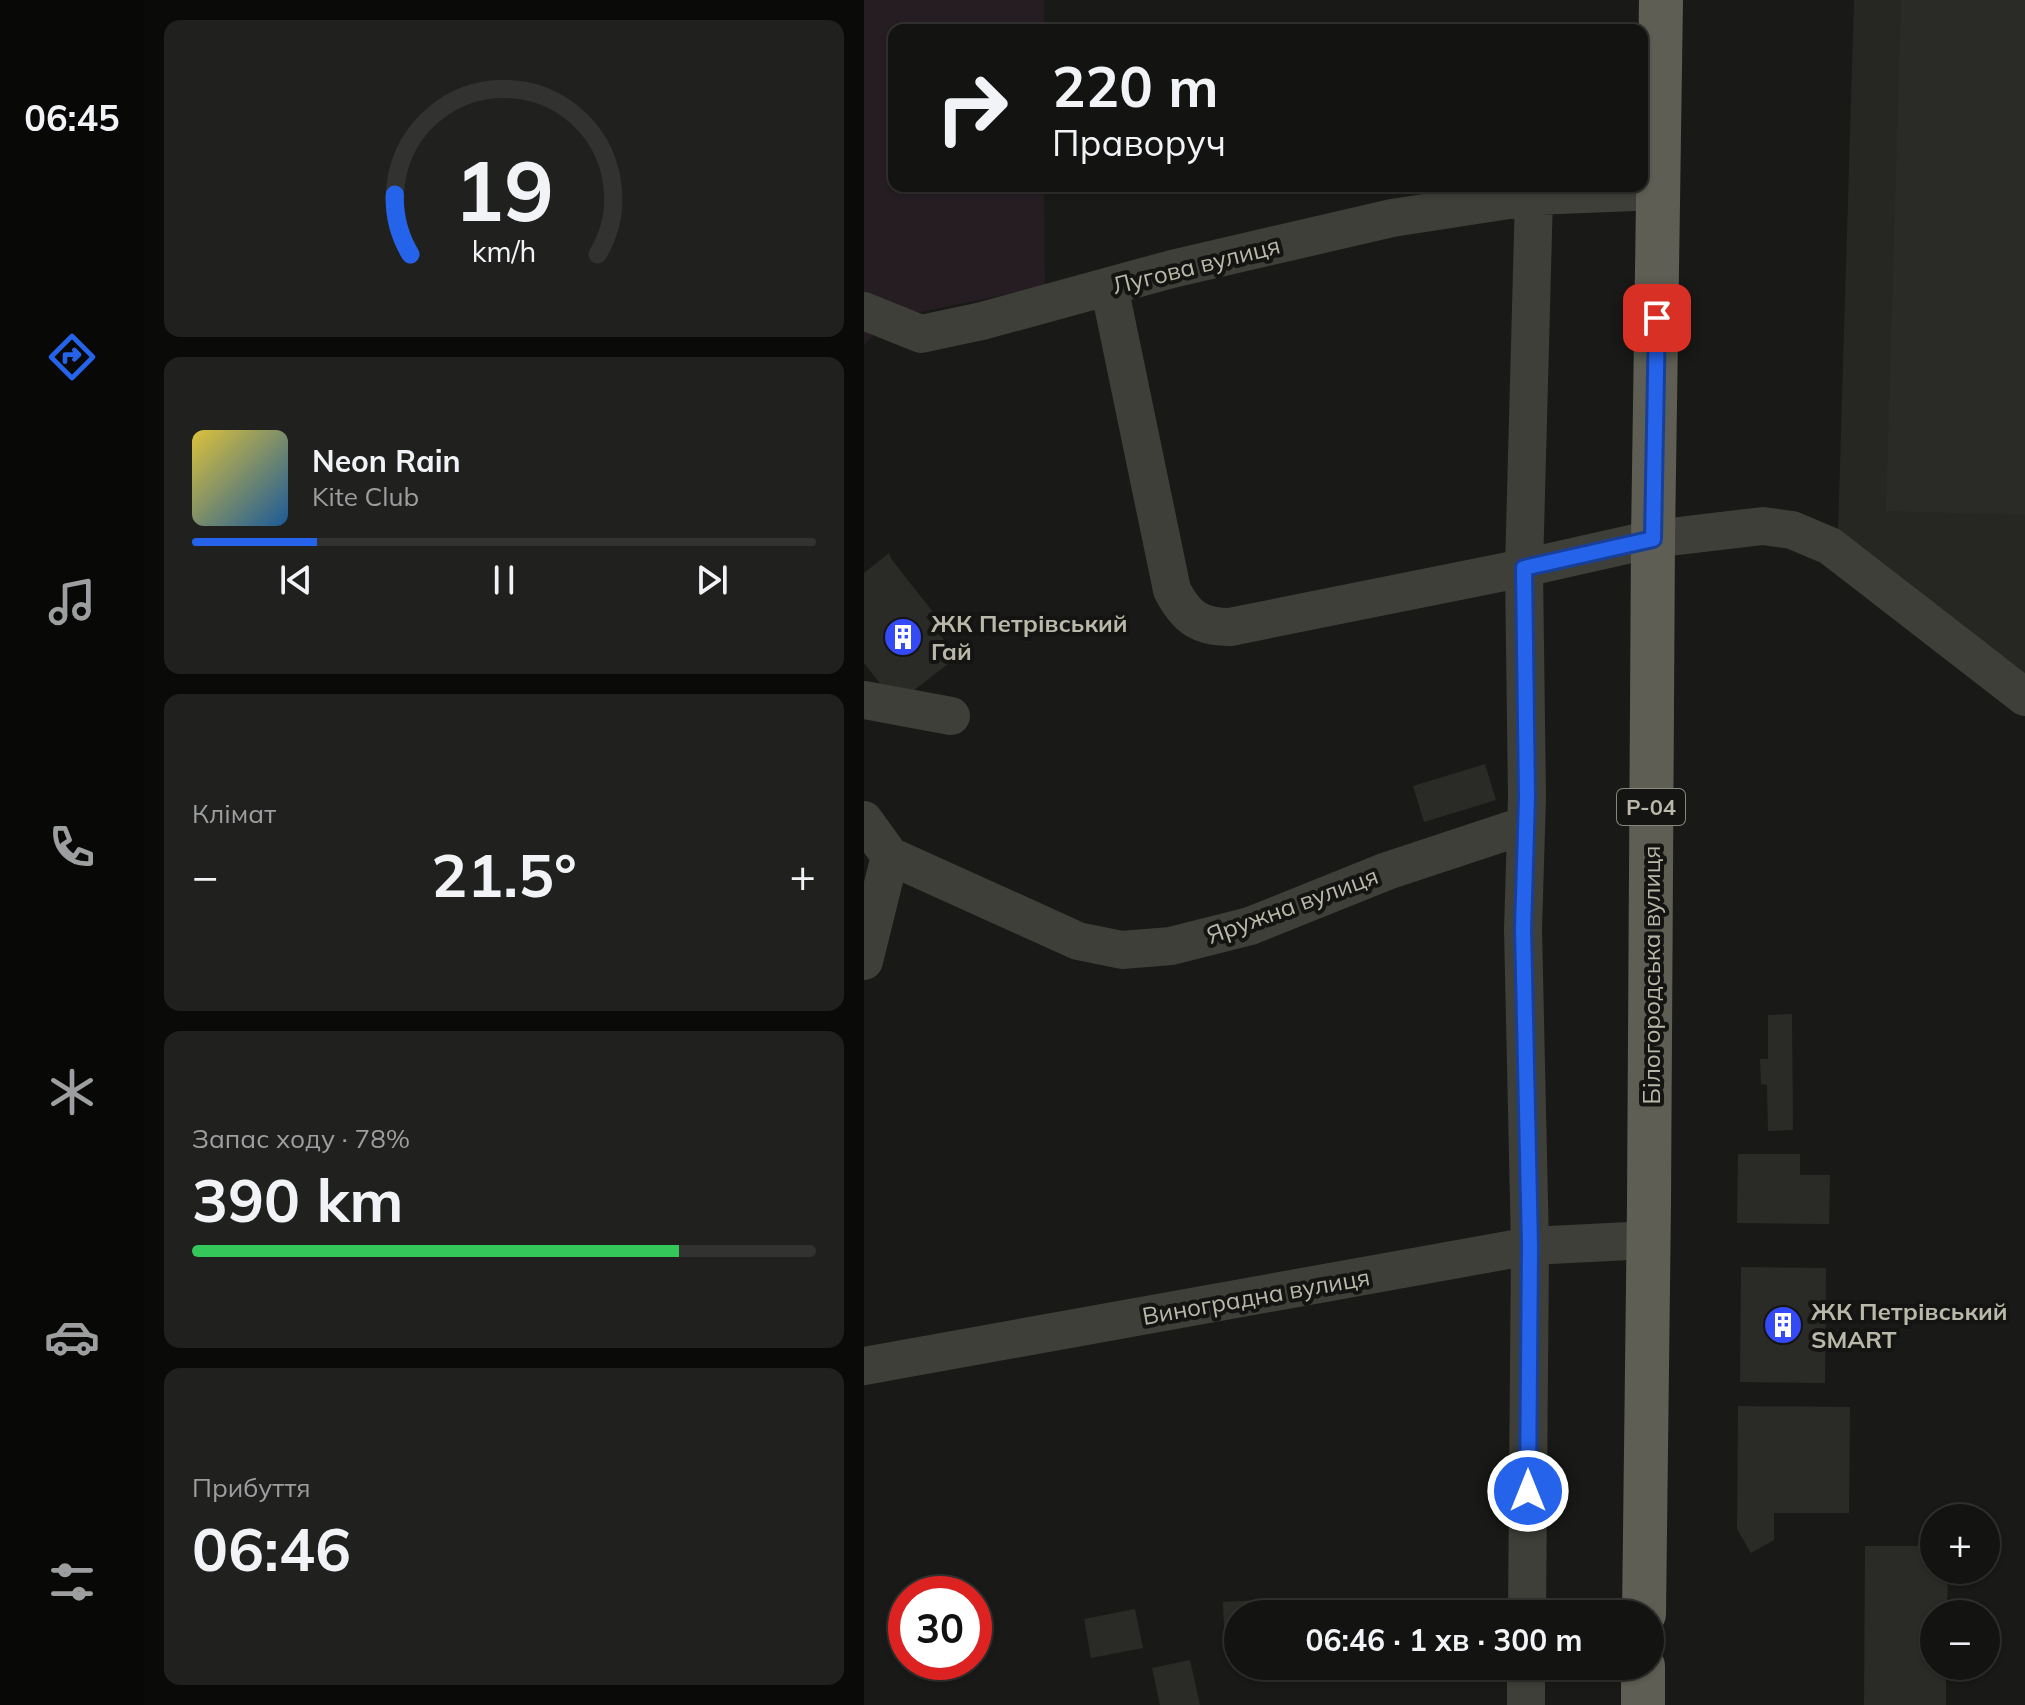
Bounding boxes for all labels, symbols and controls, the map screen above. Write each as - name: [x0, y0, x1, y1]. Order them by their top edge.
- text: 220 m: [1052, 51, 1219, 121]
- icon: right: [920, 56, 1024, 160]
- text: 06:45: [24, 95, 120, 140]
- text: Праворуч: [1052, 120, 1226, 165]
- text: 19: [454, 136, 554, 241]
- street label: Лугова вулиця: [1109, 230, 1283, 300]
- text: km/h: [472, 233, 536, 269]
- pin: [1623, 284, 1691, 352]
- icon: arrive: [1635, 296, 1679, 340]
- icon: directions: [44, 329, 100, 385]
- text: Neon Rain: [312, 442, 461, 480]
- text: Kite Club: [312, 480, 419, 513]
- icon: previous: [274, 558, 318, 602]
- icon: pause: [482, 558, 526, 602]
- icon: next: [690, 558, 734, 602]
- icon: music: [44, 574, 100, 630]
- place label: ЖК Петрівський Гай: [931, 608, 1128, 666]
- building icon: ЖК Петрівський Гай: [882, 616, 924, 658]
- road number: Р-04: [1617, 789, 1685, 825]
- text: Клімат: [192, 797, 276, 830]
- icon: phone: [44, 819, 100, 875]
- text: 21.5°: [431, 837, 577, 912]
- street label: Білогородська вулиця: [1636, 845, 1666, 1105]
- text: −: [192, 848, 218, 903]
- text: +: [790, 848, 816, 903]
- street label: Яружна вулиця: [1202, 860, 1382, 950]
- icon: climate: [44, 1064, 100, 1120]
- text: Запас ходу · 78%: [192, 1122, 410, 1155]
- text: 390 km: [192, 1162, 404, 1237]
- street label: Виноградна вулиця: [1140, 1261, 1372, 1331]
- place label: ЖК Петрівський SMART: [1811, 1296, 2008, 1354]
- building icon: ЖК Петрівський SMART: [1762, 1304, 1804, 1346]
- icon: car: [44, 1309, 100, 1365]
- position arrow: [1486, 1449, 1570, 1533]
- text: Прибуття: [192, 1471, 311, 1504]
- map controls: [1920, 1504, 2000, 1680]
- button: +: [1920, 1504, 2000, 1584]
- text: 06:46: [192, 1511, 351, 1586]
- icon: filters: [44, 1554, 100, 1610]
- speed limit sign: 30: [888, 1576, 992, 1680]
- button: −: [1920, 1600, 2000, 1680]
- text: 06:46 · 1 хв · 300 m: [1305, 1621, 1583, 1659]

